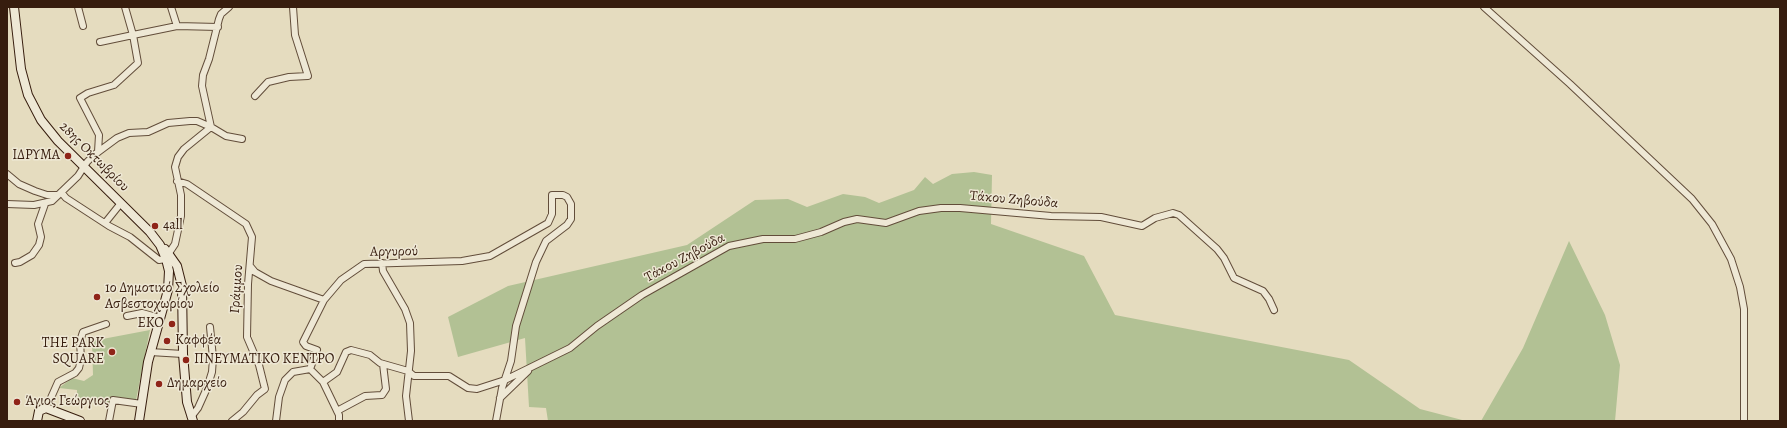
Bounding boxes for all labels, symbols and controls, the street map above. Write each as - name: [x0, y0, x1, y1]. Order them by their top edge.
- street label: 28ης Οκτωβρίου: [56, 119, 132, 195]
- place label: ΙΔΡΥΜΑ: [12, 148, 60, 164]
- marker: ΙΔΡΥΜΑ: [63, 151, 73, 161]
- street label: Τάκου Ζηβούδα: [969, 188, 1059, 212]
- place label: 4all: [163, 218, 183, 234]
- marker: 4all: [150, 221, 160, 231]
- street label: Τάκου Ζηβούδα: [642, 230, 728, 286]
- street label: Αργυρού: [370, 243, 418, 261]
- street label: Γράμμου: [227, 264, 247, 314]
- place label: 1ο Δημοτικό Σχολείο Ασβεστοχωρίου: [105, 281, 219, 314]
- marker: 1ο Δημοτικό Σχολείο Ασβεστοχωρίου: [92, 292, 102, 302]
- place label: EKO: [137, 316, 164, 332]
- marker: EKO: [167, 319, 177, 329]
- place label: Καφφέα: [175, 333, 221, 349]
- place label: THE PARK SQUARE: [42, 336, 104, 368]
- marker: Καφφέα: [162, 336, 172, 346]
- marker: THE PARK SQUARE: [107, 347, 117, 357]
- place label: ΠΝΕΥΜΑΤΙΚΟ ΚΕΝΤΡΟ: [194, 352, 334, 368]
- marker: ΠΝΕΥΜΑΤΙΚΟ ΚΕΝΤΡΟ: [181, 355, 191, 365]
- place label: Δημαρχείο: [167, 376, 227, 392]
- marker: Δημαρχείο: [154, 379, 164, 389]
- place label: Άγιος Γεώργιος: [25, 394, 109, 410]
- marker: Άγιος Γεώργιος: [12, 397, 22, 407]

